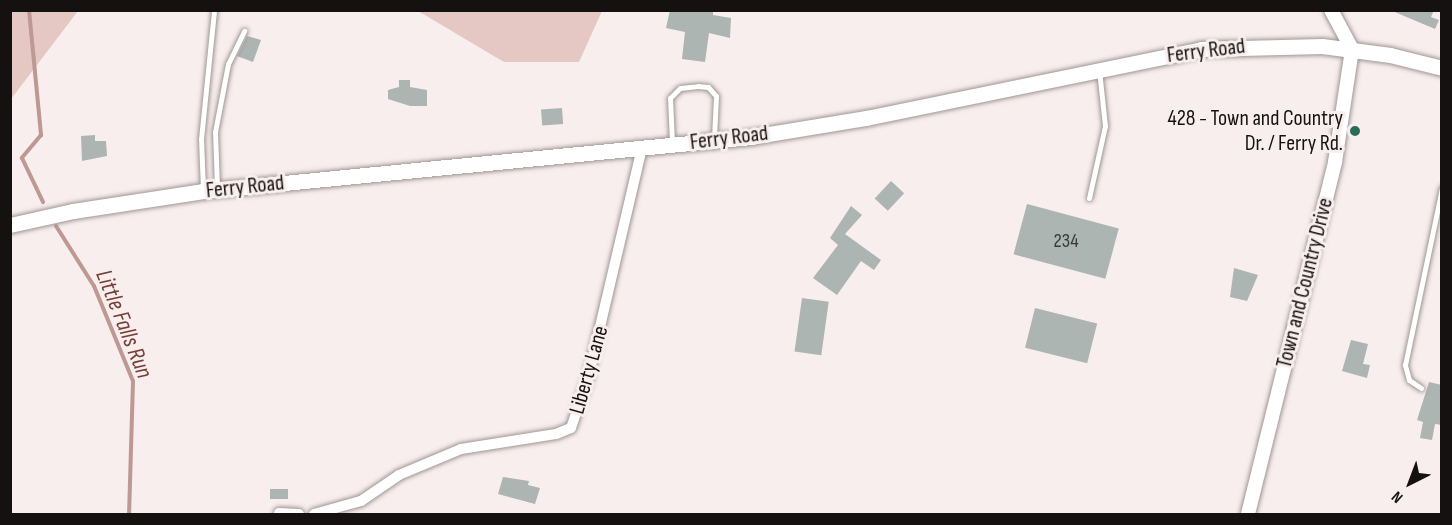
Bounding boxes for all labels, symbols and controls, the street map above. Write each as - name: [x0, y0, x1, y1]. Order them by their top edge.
- street label: Ferry Road: [1166, 33, 1246, 69]
- place label: 428 - Town and Country Dr. / Ferry Rd.: [1168, 105, 1343, 156]
- street label: Ferry Road: [689, 120, 769, 156]
- marker: 428 - Town and Country Dr. / Ferry Rd.: [1348, 124, 1362, 138]
- street label: Ferry Road: [205, 170, 285, 204]
- street label: Town and Country Drive: [1271, 195, 1339, 371]
- house number: 234: [1053, 229, 1079, 253]
- water label: Little Falls Run: [89, 265, 159, 383]
- street label: Liberty Lane: [564, 323, 614, 417]
- north arrow: [1380, 453, 1440, 513]
- text: N: [1388, 487, 1407, 507]

